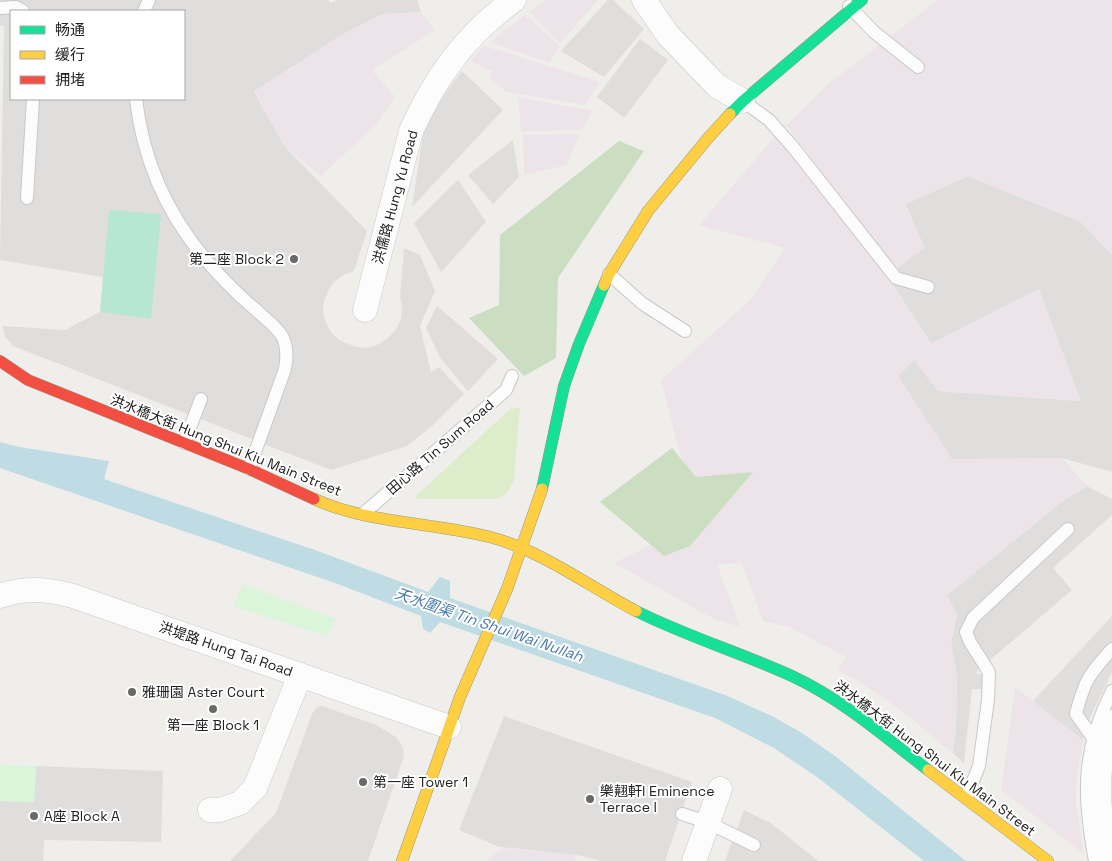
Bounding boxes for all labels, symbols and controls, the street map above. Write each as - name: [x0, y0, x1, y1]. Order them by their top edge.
- legend: [10, 10, 185, 100]
- text: 畅通: [55, 20, 85, 39]
- text: 缓行: [55, 45, 85, 64]
- text: 拥堵: [55, 70, 85, 89]
- street label: 洪儒路 Hung Yu Road: [368, 128, 422, 266]
- place label: 第二座 Block 2: [189, 250, 284, 268]
- marker: 第二座 Block 2: [288, 253, 300, 265]
- street label: 洪水橋大街 Hung Shui Kiu Main Street: [108, 390, 344, 500]
- street label: 田心路 Tin Sum Road: [383, 395, 497, 499]
- water label: 天水圍渠 Tin Shui Wai Nullah: [393, 583, 586, 666]
- street label: 洪堤路 Hung Tai Road: [157, 618, 295, 680]
- street label: 洪水橋大街 Hung Shui Kiu Main Street: [831, 676, 1039, 840]
- place label: 雅珊園 Aster Court: [142, 683, 265, 701]
- marker: 雅珊園 Aster Court: [126, 686, 138, 698]
- marker: 第一座 Block 1: [207, 703, 219, 715]
- place label: 第一座 Block 1: [167, 716, 259, 734]
- place label: 第一座 Tower 1: [373, 773, 468, 791]
- marker: 第一座 Tower 1: [357, 776, 369, 788]
- place label: 樂翹軒I Eminence Terrace I: [600, 782, 714, 816]
- marker: 樂翹軒I Eminence Terrace I: [584, 793, 596, 805]
- place label: A座 Block A: [44, 807, 120, 825]
- marker: A座 Block A: [28, 810, 40, 822]

